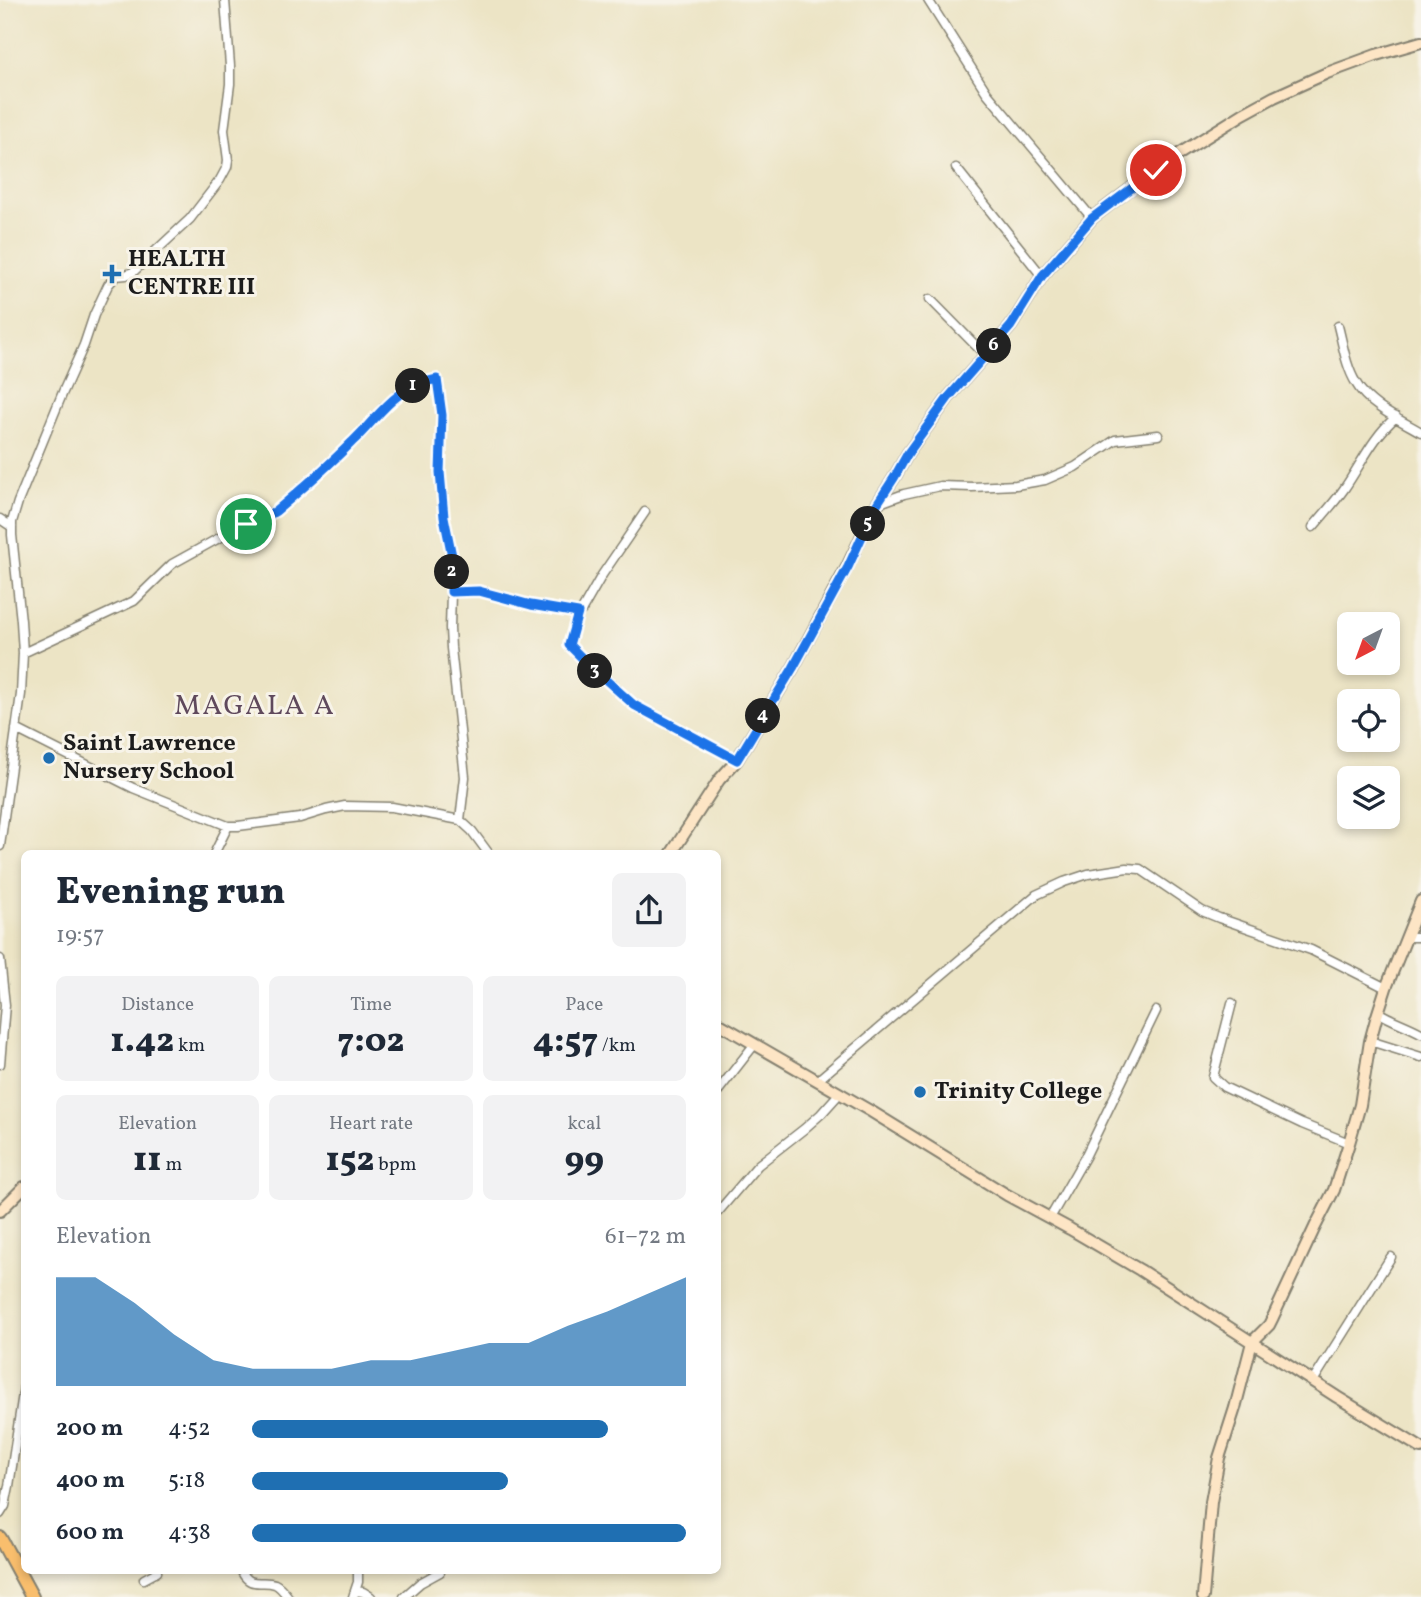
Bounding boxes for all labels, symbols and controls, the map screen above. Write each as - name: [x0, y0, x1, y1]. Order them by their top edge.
- pin: [1126, 140, 1186, 200]
- icon: check: [1137, 151, 1175, 189]
- place label: HEALTH CENTRE III: [128, 243, 255, 305]
- marker: HEALTH CENTRE III: [102, 264, 122, 284]
- pin: 6: [976, 328, 1012, 364]
- text: 6: [988, 332, 999, 358]
- pin: 1: [396, 368, 430, 404]
- text: 1: [409, 372, 416, 398]
- pin: [216, 494, 276, 554]
- icon: arrive: [227, 505, 265, 543]
- pin: 5: [850, 506, 886, 542]
- text: 5: [863, 510, 872, 536]
- pin: 2: [434, 554, 470, 590]
- text: 2: [447, 558, 456, 584]
- north arrow: [1337, 612, 1400, 676]
- map controls: [1337, 612, 1400, 829]
- pin: 3: [578, 654, 612, 688]
- text: 3: [590, 657, 599, 683]
- district label: MAGALA A: [174, 687, 336, 726]
- button: locate: [1337, 689, 1400, 752]
- pin: 4: [746, 698, 780, 734]
- text: 4: [757, 702, 768, 728]
- place label: Saint Lawrence Nursery School: [63, 727, 236, 789]
- marker: Saint Lawrence Nursery School: [41, 750, 57, 766]
- button: layers: [1337, 766, 1400, 829]
- text: Evening run: [56, 867, 286, 920]
- button: share: [612, 873, 686, 947]
- text: 19:57: [56, 920, 105, 952]
- text: Distance: [121, 992, 194, 1018]
- text: Time: [350, 992, 392, 1018]
- text: Pace: [565, 992, 603, 1018]
- text: 1.42: [110, 1018, 174, 1066]
- text: 7:02: [338, 1018, 404, 1066]
- text: 4:57: [533, 1018, 598, 1066]
- text: km: [174, 1033, 205, 1059]
- text: /km: [598, 1033, 636, 1059]
- place label: Trinity College: [934, 1075, 1102, 1109]
- marker: Trinity College: [912, 1084, 928, 1100]
- text: Elevation: [118, 1111, 197, 1137]
- text: Heart rate: [329, 1111, 413, 1137]
- text: kcal: [567, 1111, 601, 1137]
- text: 11: [133, 1137, 162, 1185]
- text: 152: [326, 1137, 375, 1185]
- text: 99: [564, 1137, 604, 1185]
- text: m: [162, 1152, 182, 1178]
- text: bpm: [375, 1152, 416, 1178]
- text: Elevation: [56, 1221, 152, 1253]
- text: 61–72 m: [605, 1221, 686, 1253]
- text: 200 m: [56, 1413, 123, 1445]
- text: 4:52: [168, 1413, 211, 1445]
- text: 400 m: [56, 1465, 125, 1497]
- text: 5:18: [168, 1465, 205, 1497]
- text: 600 m: [56, 1517, 124, 1549]
- text: 4:38: [168, 1517, 211, 1549]

